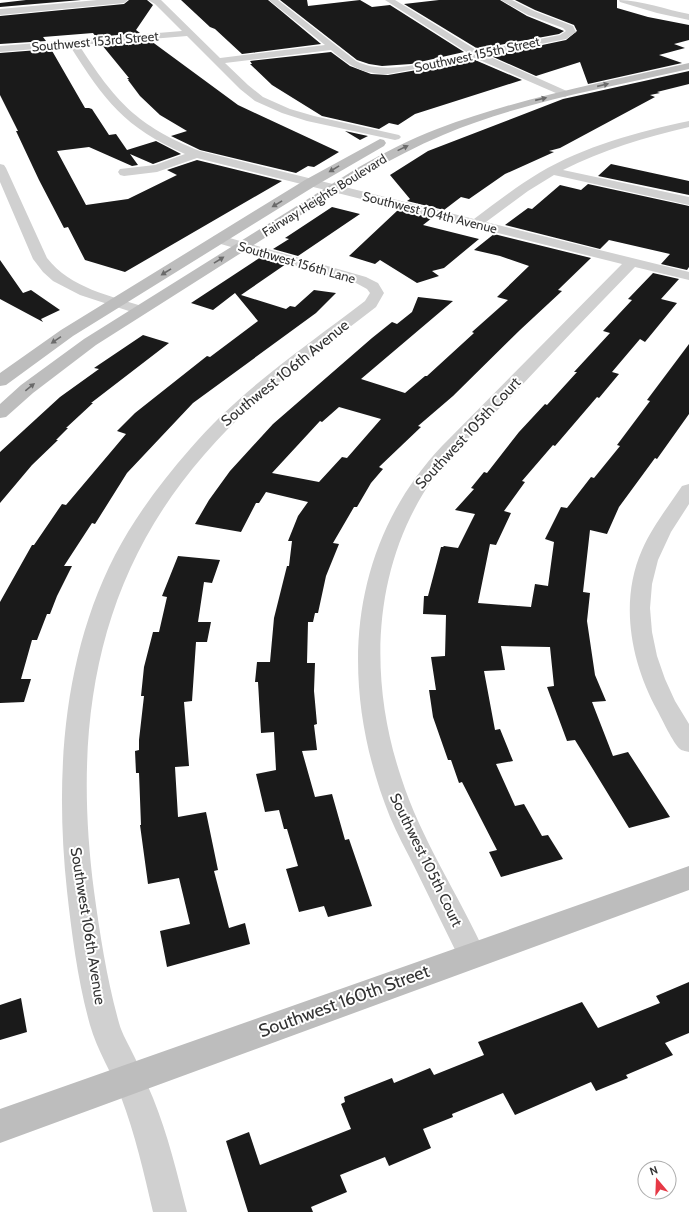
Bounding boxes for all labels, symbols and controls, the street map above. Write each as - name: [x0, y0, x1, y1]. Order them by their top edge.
- street label: Southwest 153rd Street: [31, 27, 160, 55]
- street label: Southwest 155th Street: [413, 33, 542, 75]
- one-way arrow: [597, 82, 609, 88]
- one-way arrow: [535, 96, 547, 102]
- one-way arrow: [397, 145, 408, 151]
- street label: Fairway Heights Boulevard: [259, 150, 389, 240]
- one-way arrow: [328, 165, 340, 172]
- street label: Southwest 104th Avenue: [361, 188, 499, 237]
- one-way arrow: [271, 200, 283, 207]
- street label: Southwest 156th Lane: [237, 238, 358, 286]
- one-way arrow: [213, 257, 225, 264]
- one-way arrow: [160, 268, 172, 275]
- street label: Southwest 106th Avenue: [218, 316, 353, 430]
- one-way arrow: [51, 336, 61, 344]
- street label: Southwest 105th Court: [412, 373, 524, 493]
- one-way arrow: [24, 383, 35, 392]
- street label: Southwest 105th Court: [386, 790, 466, 930]
- street label: Southwest 106th Avenue: [67, 846, 109, 1006]
- street label: Southwest 160th Street: [256, 960, 432, 1042]
- north arrow: [637, 1160, 677, 1200]
- text: N: [648, 1163, 660, 1178]

